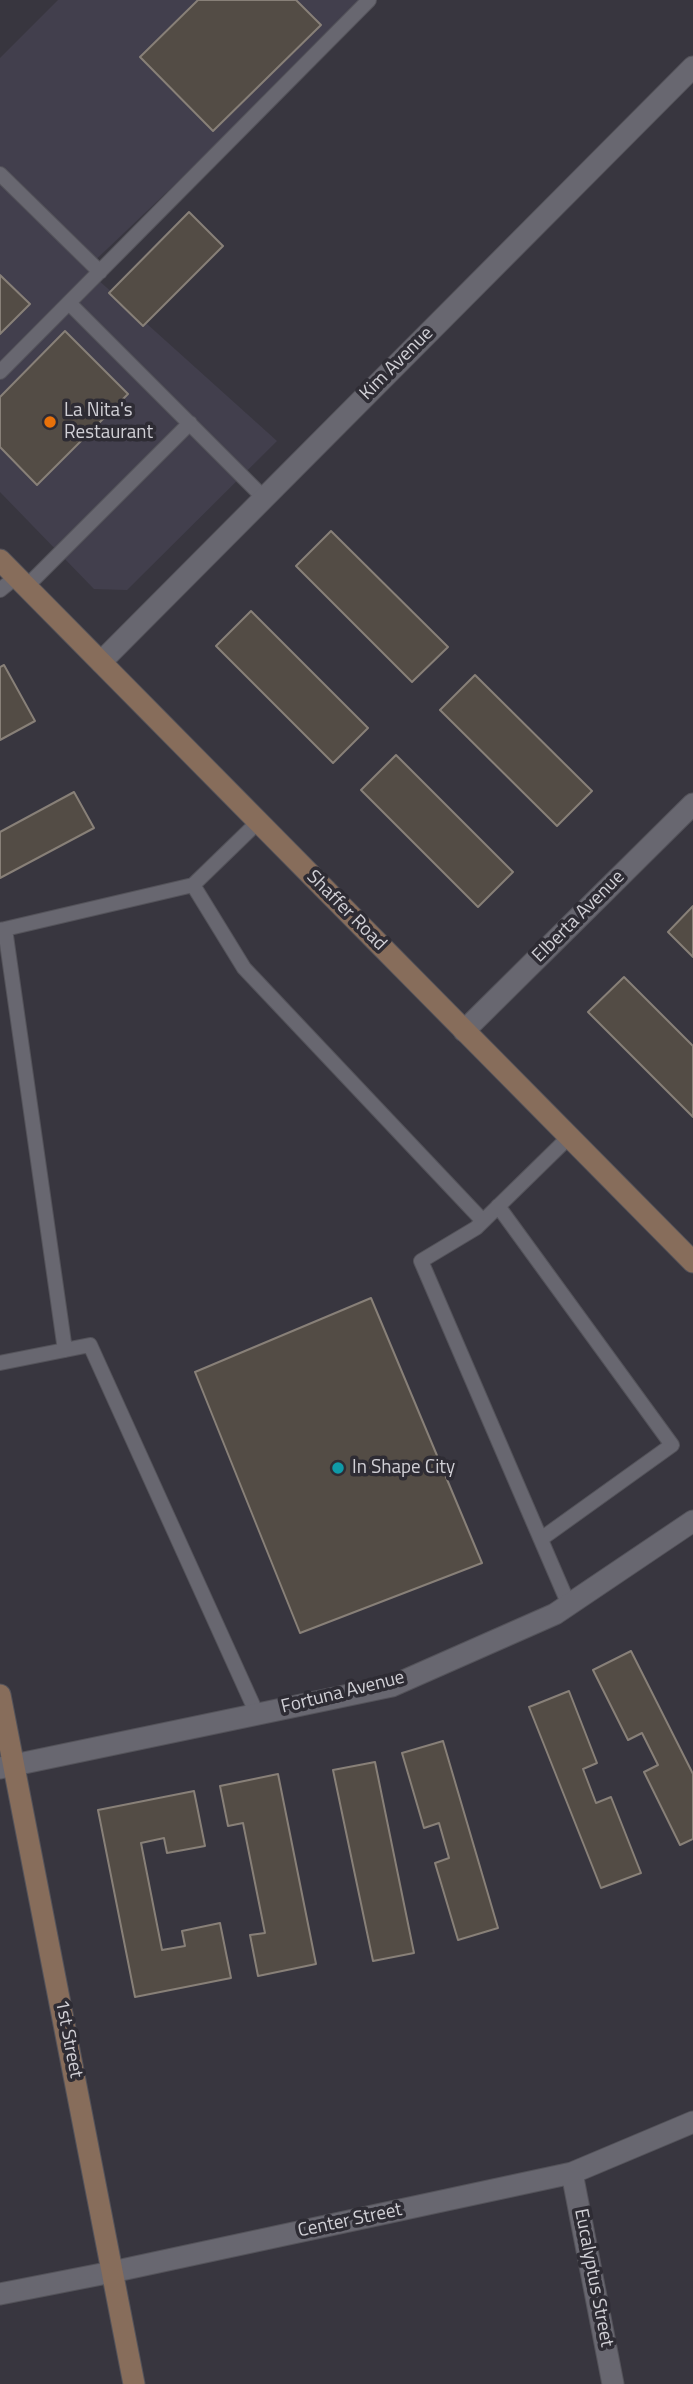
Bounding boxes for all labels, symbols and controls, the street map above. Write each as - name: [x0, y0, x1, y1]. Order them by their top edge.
- street label: Kim Avenue: [356, 323, 438, 405]
- place label: La Nita's Restaurant: [64, 400, 153, 444]
- marker: La Nita's Restaurant: [42, 414, 58, 430]
- street label: Shaffer Road: [301, 866, 391, 956]
- street label: Elberta Avenue: [528, 866, 630, 968]
- place label: In Shape City: [352, 1457, 455, 1479]
- marker: In Shape City: [330, 1460, 346, 1476]
- street label: Fortuna Avenue: [279, 1667, 407, 1719]
- street label: 1st Street: [49, 1998, 87, 2080]
- street label: Center Street: [296, 2199, 404, 2243]
- street label: Eucalyptus Street: [568, 2207, 618, 2349]

